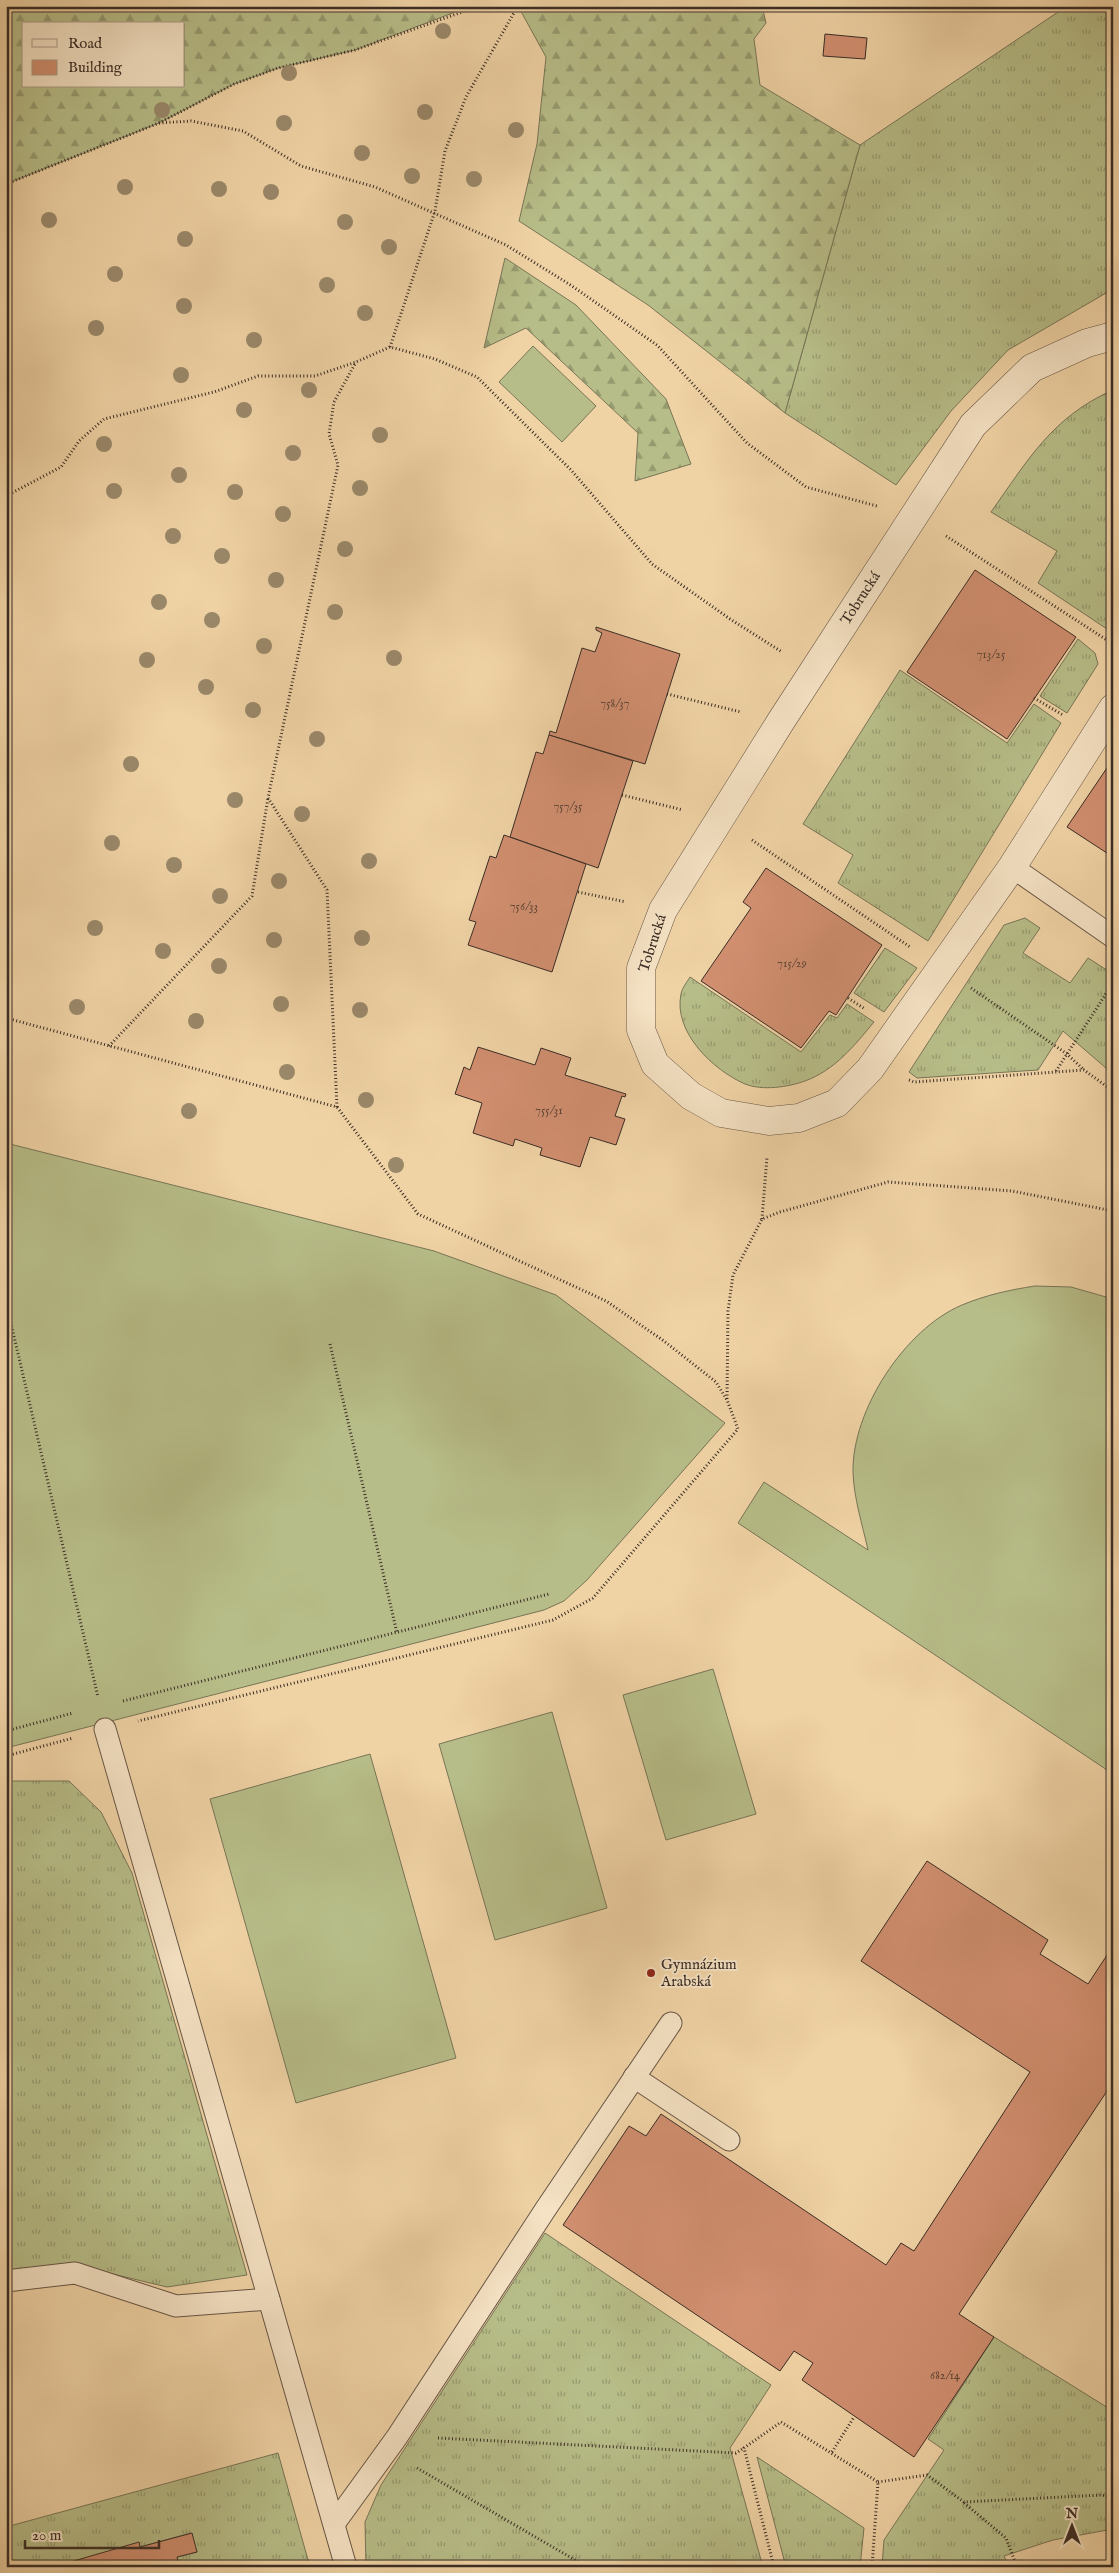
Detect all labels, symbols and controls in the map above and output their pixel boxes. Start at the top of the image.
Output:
legend [22,22,185,88]
text: Road [68,34,103,53]
text: Building [68,58,123,77]
street label: Tobrucká [836,568,885,629]
house number: 713/25 [977,647,1006,662]
house number: 758/37 [601,696,629,711]
house number: 757/35 [554,799,583,814]
house number: 756/33 [510,899,538,914]
street label: Tobrucká [634,911,671,975]
house number: 715/29 [777,956,807,971]
house number: 755/31 [535,1103,563,1118]
place label: Gymnázium Arabská [660,1955,737,1991]
marker: Gymnázium Arabská [645,1967,657,1979]
house number: 682/14 [930,2368,960,2383]
north arrow [1046,2500,1096,2550]
text: N [1065,2505,1078,2523]
scale bar [25,2518,159,2550]
text: 20 m [32,2526,62,2545]

